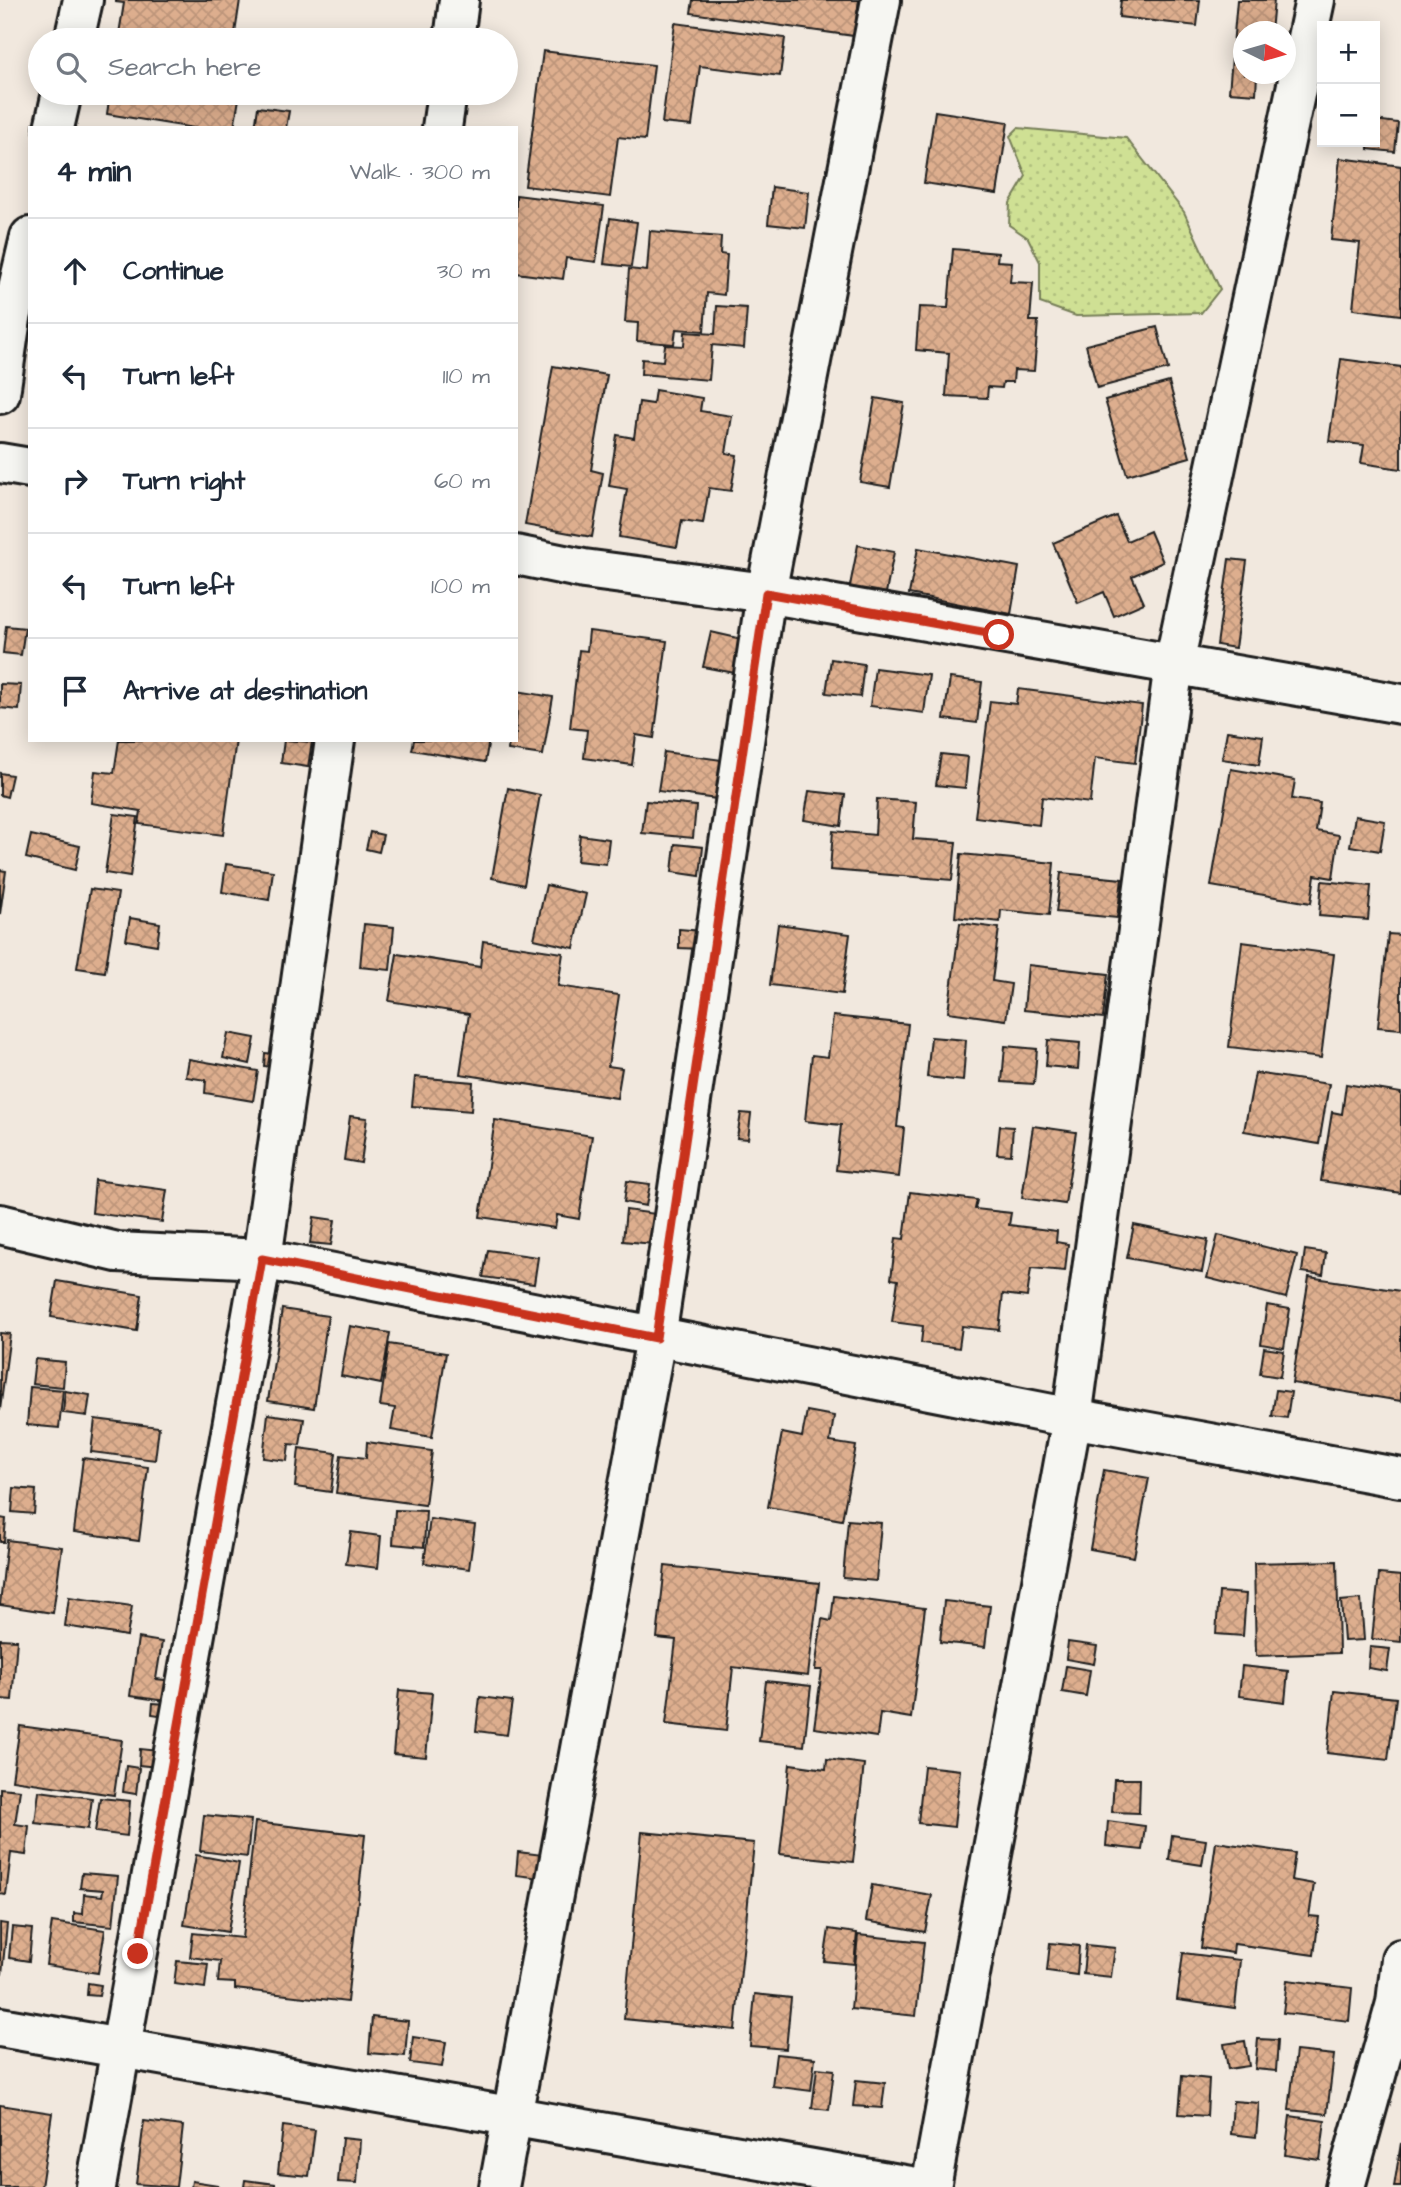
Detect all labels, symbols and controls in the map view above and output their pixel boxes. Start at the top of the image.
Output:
north arrow [1233,21,1296,84]
map controls [1317,21,1380,147]
button: + [1317,21,1380,84]
search box [28,28,518,105]
icon: search [52,48,90,86]
text: Search here [108,49,261,85]
button: − [1317,84,1380,147]
text: 4 min [56,151,131,193]
text: Walk · 300 m [349,156,490,188]
icon: ahead [56,252,94,290]
text: Continue [123,253,224,289]
text: 30 m [437,255,490,287]
icon: left [56,357,94,395]
text: Turn left [123,358,234,394]
text: 110 m [442,360,490,392]
icon: right [56,462,94,500]
text: Turn right [123,463,245,499]
text: 60 m [434,465,490,497]
icon: left [56,567,94,605]
text: Turn left [123,568,234,604]
text: 100 m [431,570,490,602]
route start [983,619,1014,650]
icon: arrive [56,672,94,710]
text: Arrive at destination [123,673,368,709]
route end [122,1938,153,1969]

